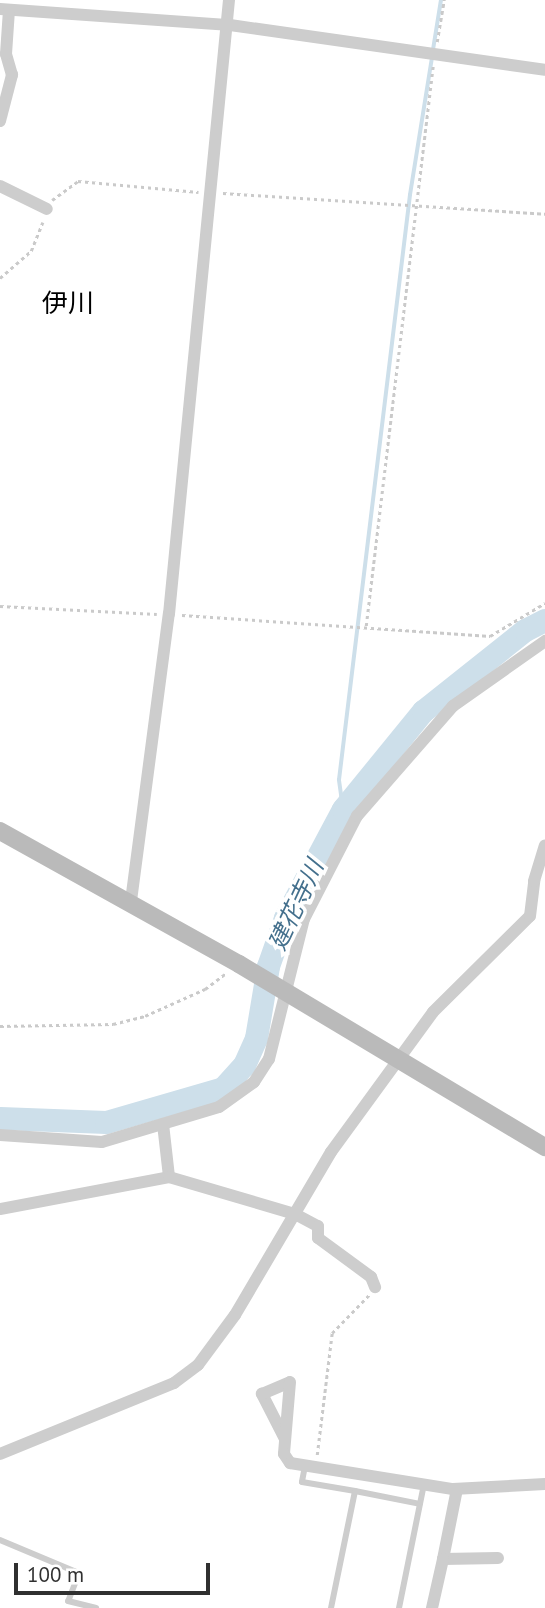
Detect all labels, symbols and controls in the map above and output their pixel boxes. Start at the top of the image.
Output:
district label: 伊川 [42,287,94,319]
water label: 建花寺川 [263,855,329,955]
scale bar [18,1548,214,1592]
text: 100 m [27,1561,84,1588]

